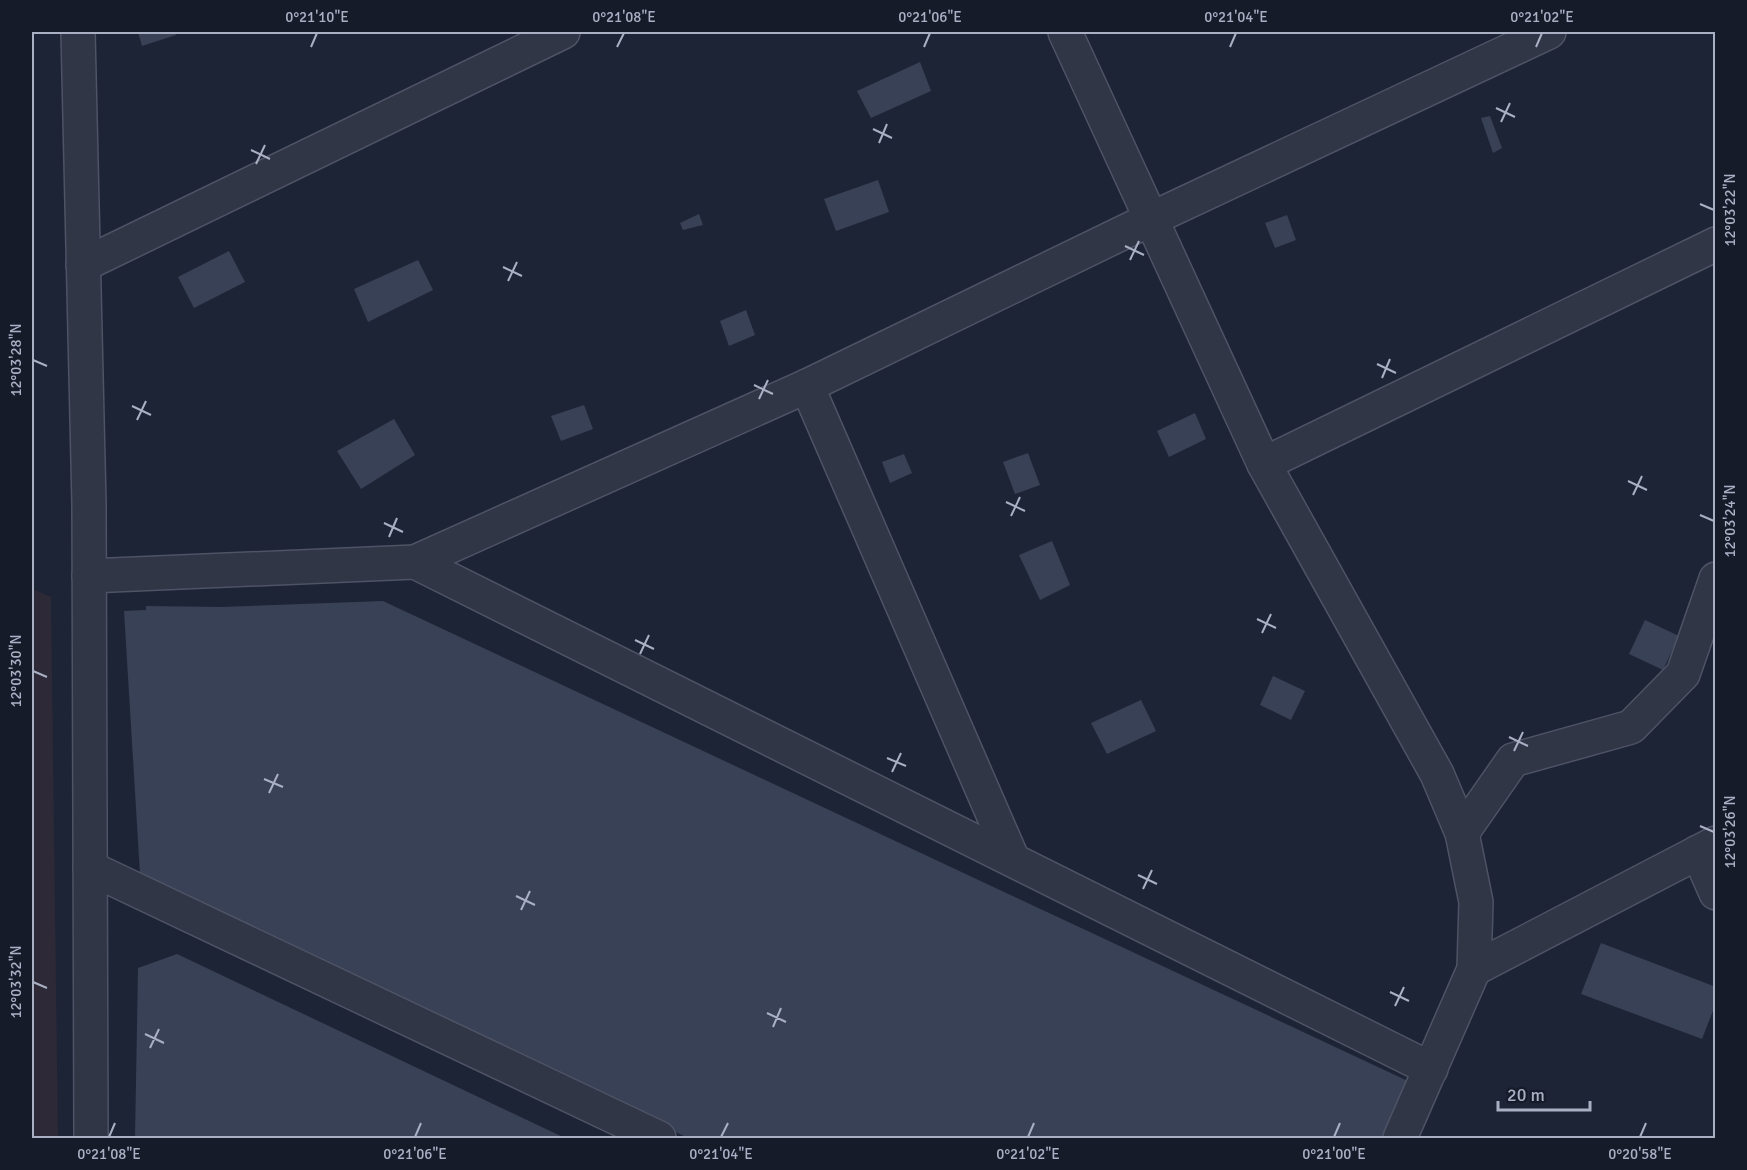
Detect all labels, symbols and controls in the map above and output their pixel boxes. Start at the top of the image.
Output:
text: 0°21'10"E [285,8,349,26]
text: 0°21'08"E [592,8,656,26]
text: 0°21'06"E [898,8,962,26]
text: 0°21'04"E [1204,8,1268,26]
text: 0°21'02"E [1510,8,1574,26]
text: 12°03'22"N [1721,173,1739,247]
text: 12°03'28"N [7,323,25,397]
text: 12°03'24"N [1721,484,1739,558]
text: 12°03'30"N [7,634,25,708]
text: 12°03'26"N [1721,795,1739,869]
text: 12°03'32"N [7,945,25,1019]
scale bar [1498,1074,1590,1112]
text: 20 m [1507,1084,1545,1106]
text: 0°21'08"E [77,1145,141,1163]
text: 0°21'06"E [383,1145,447,1163]
text: 0°21'04"E [689,1145,753,1163]
text: 0°21'02"E [996,1145,1060,1163]
text: 0°21'00"E [1302,1145,1366,1163]
text: 0°20'58"E [1608,1145,1672,1163]

